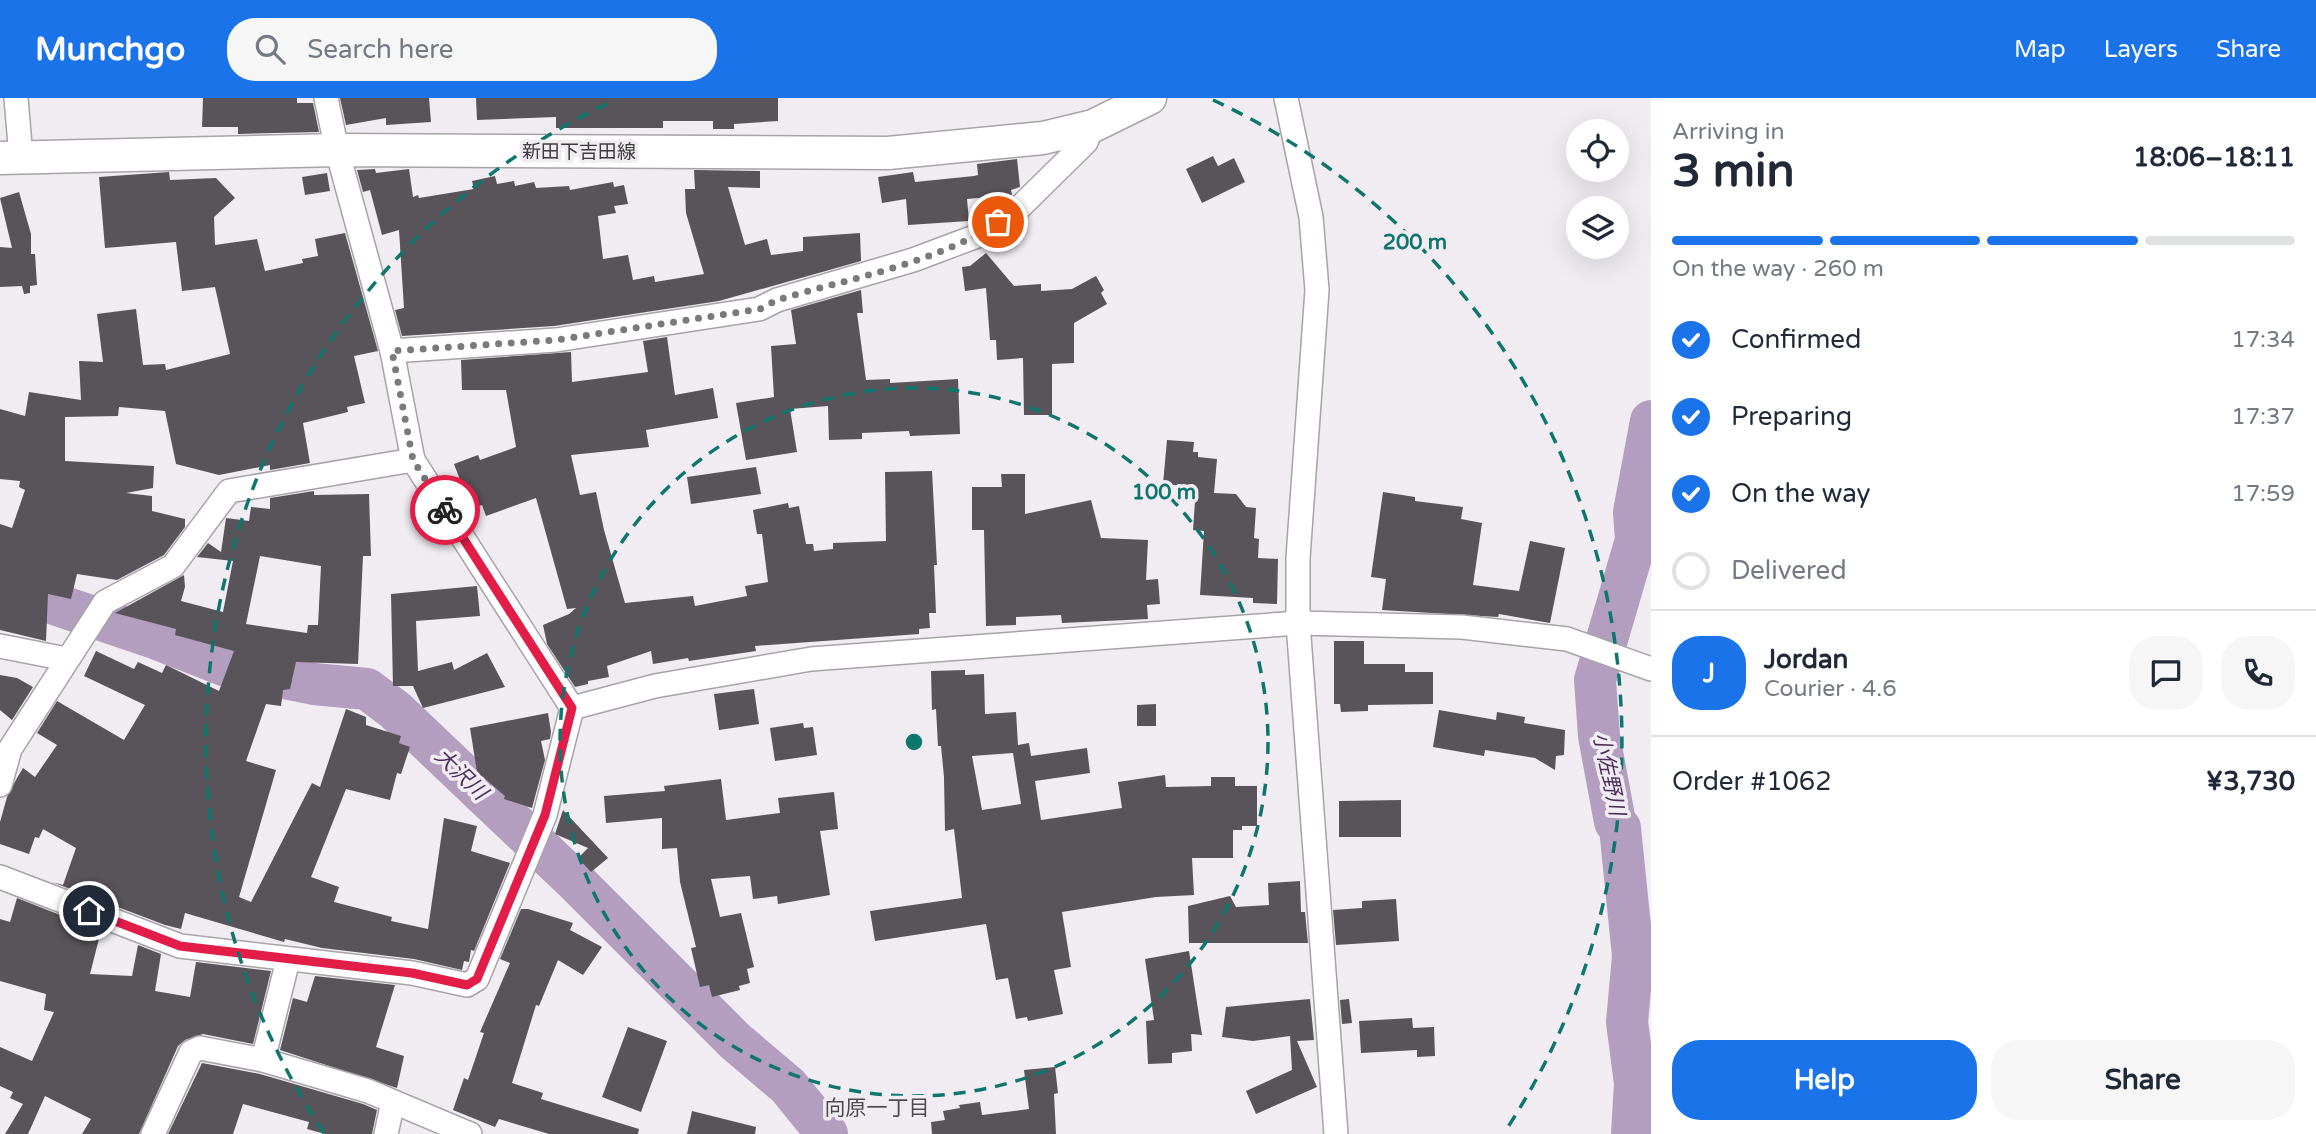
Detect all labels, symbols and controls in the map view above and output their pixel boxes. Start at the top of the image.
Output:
search box [227,18,717,81]
text: Munchgo [35,30,185,69]
icon: search [251,30,289,68]
text: Search here [307,34,453,65]
text: Map [2014,35,2066,64]
text: Layers [2104,35,2178,64]
text: Share [2216,35,2281,64]
text: Arriving in [1672,118,1785,146]
map controls [1566,119,1629,259]
button: locate [1566,119,1629,182]
street label: 新田下吉田線 [522,141,636,163]
text: 18:06–18:11 [2133,142,2295,173]
text: 3 min [1672,144,1795,199]
pin [968,192,1028,252]
button: layers [1566,196,1629,259]
icon: bag [979,203,1017,241]
text: 200 m [1383,230,1447,255]
text: On the way · 260 m [1672,255,1884,283]
icon: check [1672,321,1710,359]
text: Confirmed [1731,324,1861,355]
text: 17:34 [2231,326,2295,354]
icon: check [1672,398,1710,436]
text: Preparing [1731,401,1852,432]
text: 17:37 [2231,403,2295,431]
courier [410,475,480,545]
icon: check [1672,475,1710,513]
text: On the way [1731,478,1871,509]
text: 100 m [1132,480,1196,505]
text: 17:59 [2231,480,2295,508]
icon: bike [426,491,464,529]
text: Delivered [1731,555,1847,586]
button: chat [2129,636,2203,710]
button: phone [2221,636,2295,710]
text: Jordan [1764,644,1848,675]
text: J [1703,658,1715,689]
text: Courier · 4.6 [1764,675,1897,703]
centre of rings [902,730,926,754]
water label: 小佐野川 [1588,730,1630,820]
water label: 大沢川 [429,743,493,807]
text: Order #1062 [1672,766,1832,797]
text: ¥3,730 [2206,766,2295,797]
pin [59,881,119,941]
icon: home [70,892,108,930]
button: Help [1672,1040,1977,1120]
button: Share [1991,1040,2295,1120]
district label: 向原一丁目 [825,1096,930,1121]

